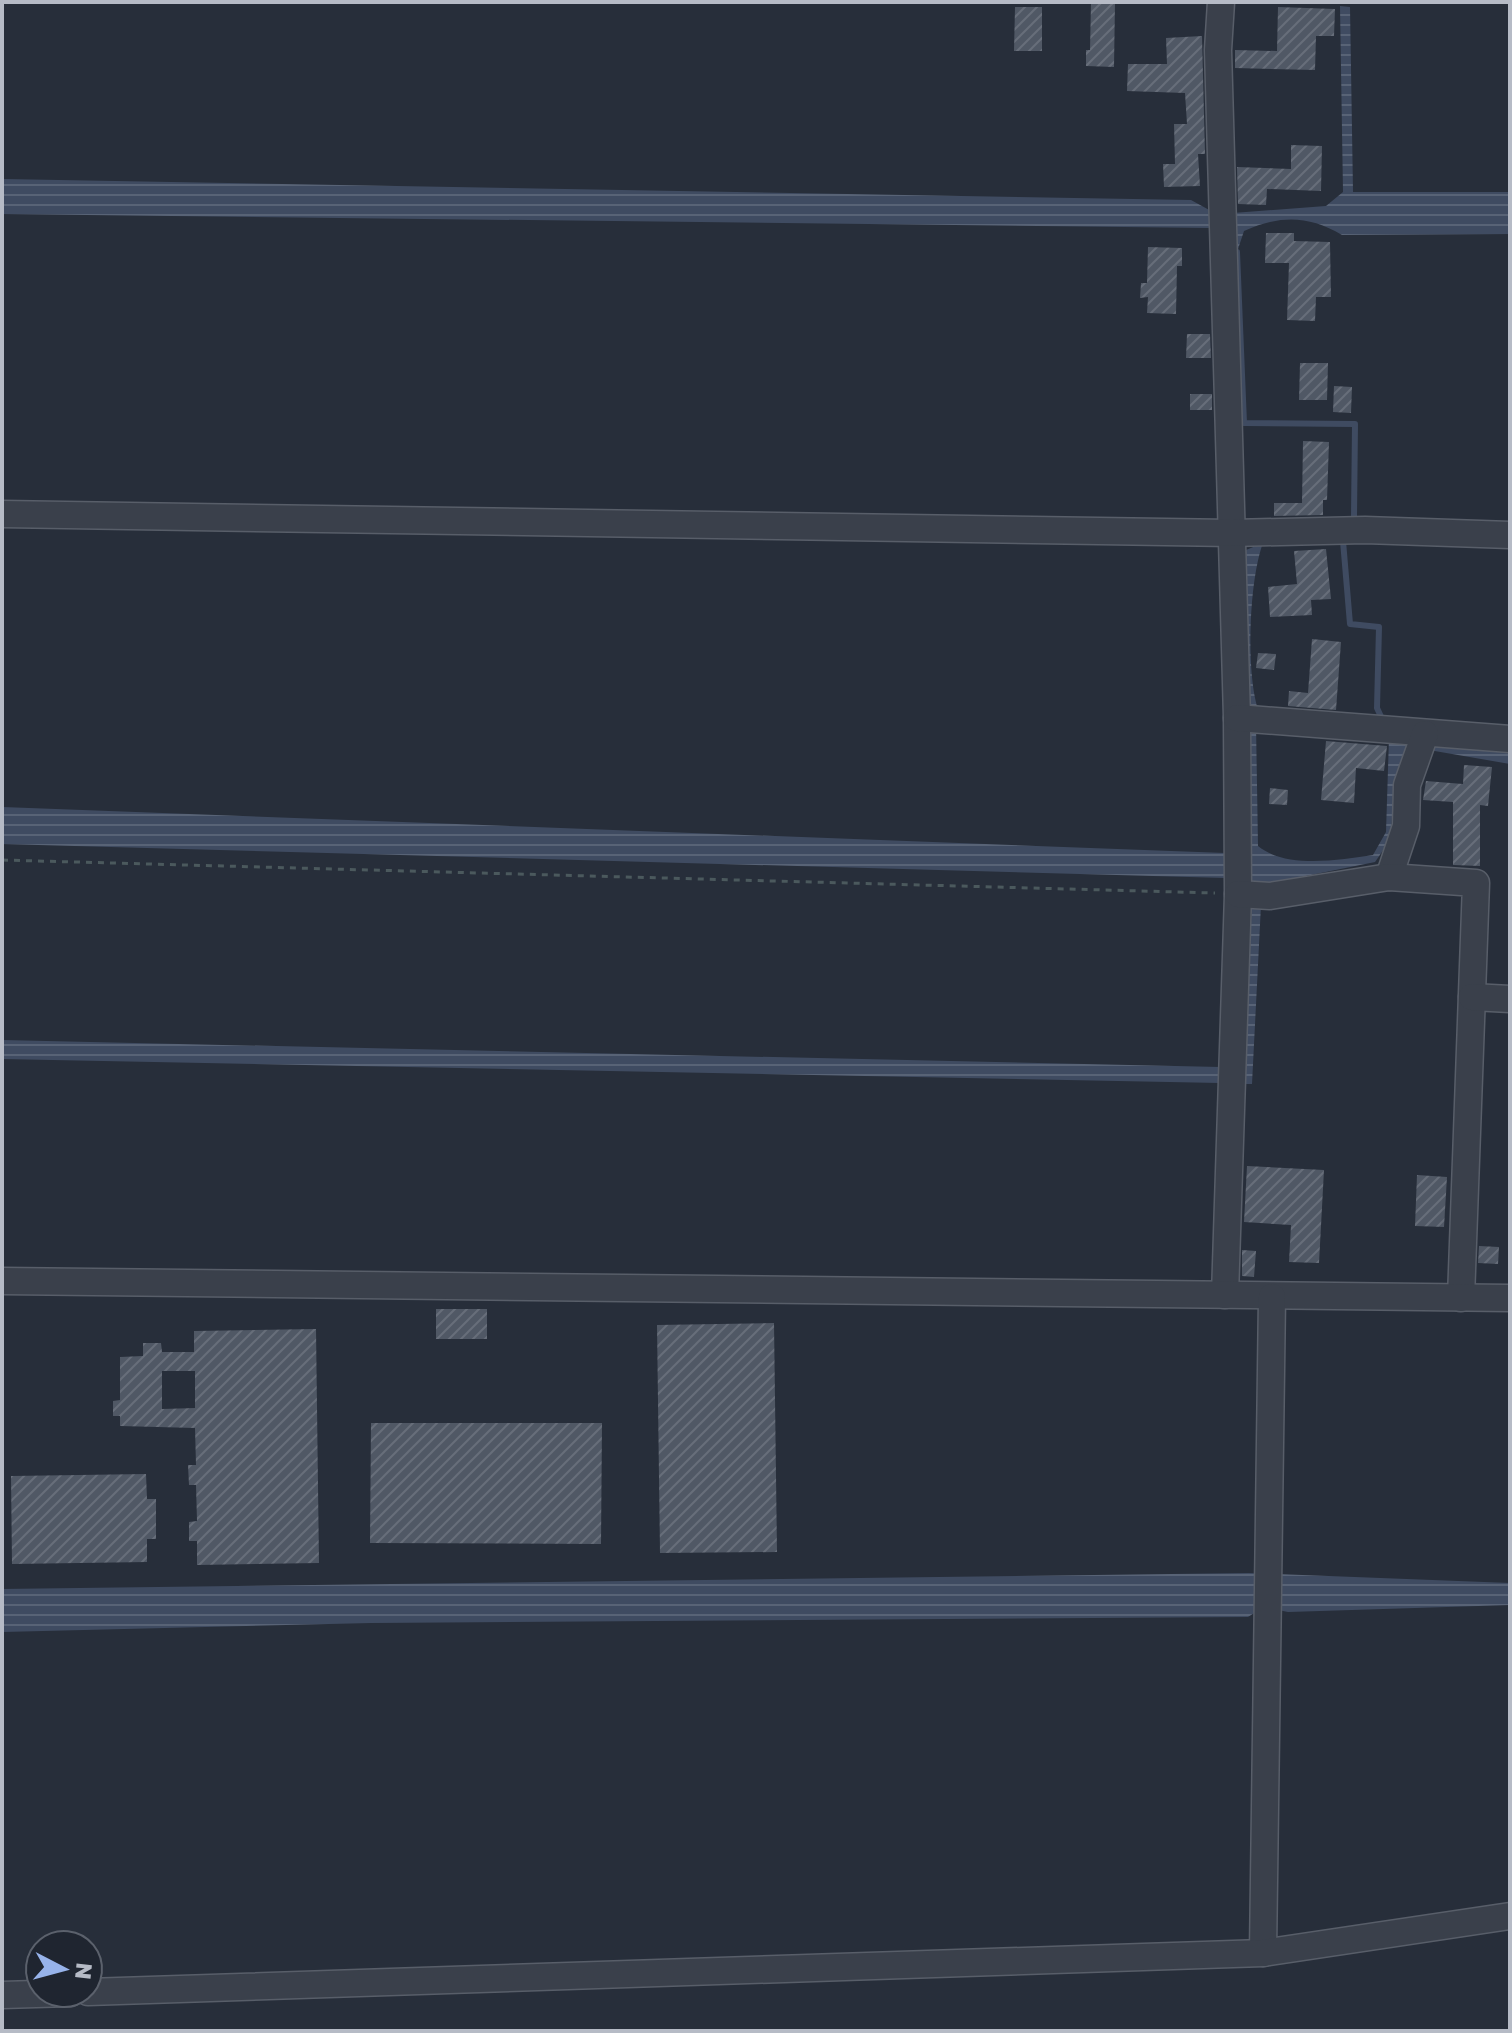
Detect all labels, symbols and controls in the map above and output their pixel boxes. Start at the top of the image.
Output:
north arrow [24,1929,104,2009]
text: N [70,1961,99,1981]

